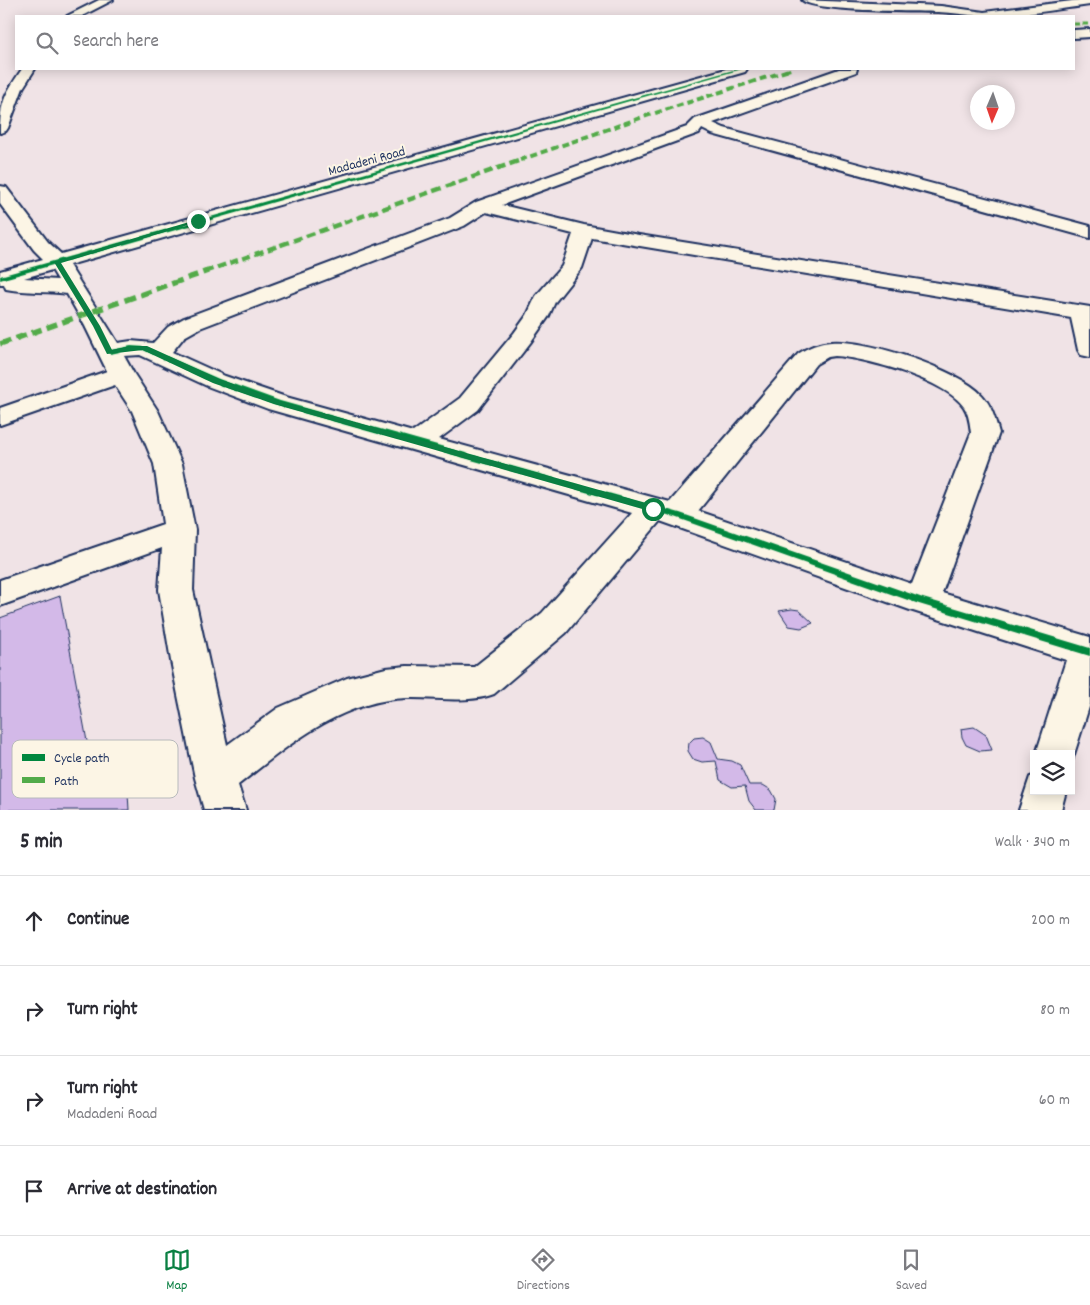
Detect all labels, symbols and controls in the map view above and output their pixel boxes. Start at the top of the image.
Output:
search box [15,15,1075,70]
icon: search [33,29,61,57]
text: Search here [73,29,159,56]
north arrow [970,85,1015,130]
street label: Madadeni Road [326,142,408,182]
route end [187,210,210,233]
route start [642,498,665,521]
legend [12,740,178,798]
text: Cycle path [54,749,110,769]
map controls [1030,750,1075,795]
button: layers [1030,750,1075,795]
text: Path [54,772,79,792]
text: 5 min [20,828,63,858]
text: Walk · 340 m [995,831,1070,854]
icon: ahead [20,907,48,935]
text: Continue [67,907,129,934]
text: 200 m [1031,909,1070,932]
icon: right [20,997,48,1025]
text: Turn right [67,997,138,1024]
text: 80 m [1040,999,1070,1022]
text: Turn right [67,1076,138,1103]
icon: right [20,1087,48,1115]
text: 60 m [1039,1089,1070,1112]
text: Madadeni Road [67,1103,157,1126]
icon: arrive [20,1177,48,1205]
text: Arrive at destination [67,1177,217,1204]
tab: Map [163,1246,191,1296]
tab: Directions [517,1246,570,1296]
tab: Saved [896,1246,927,1296]

